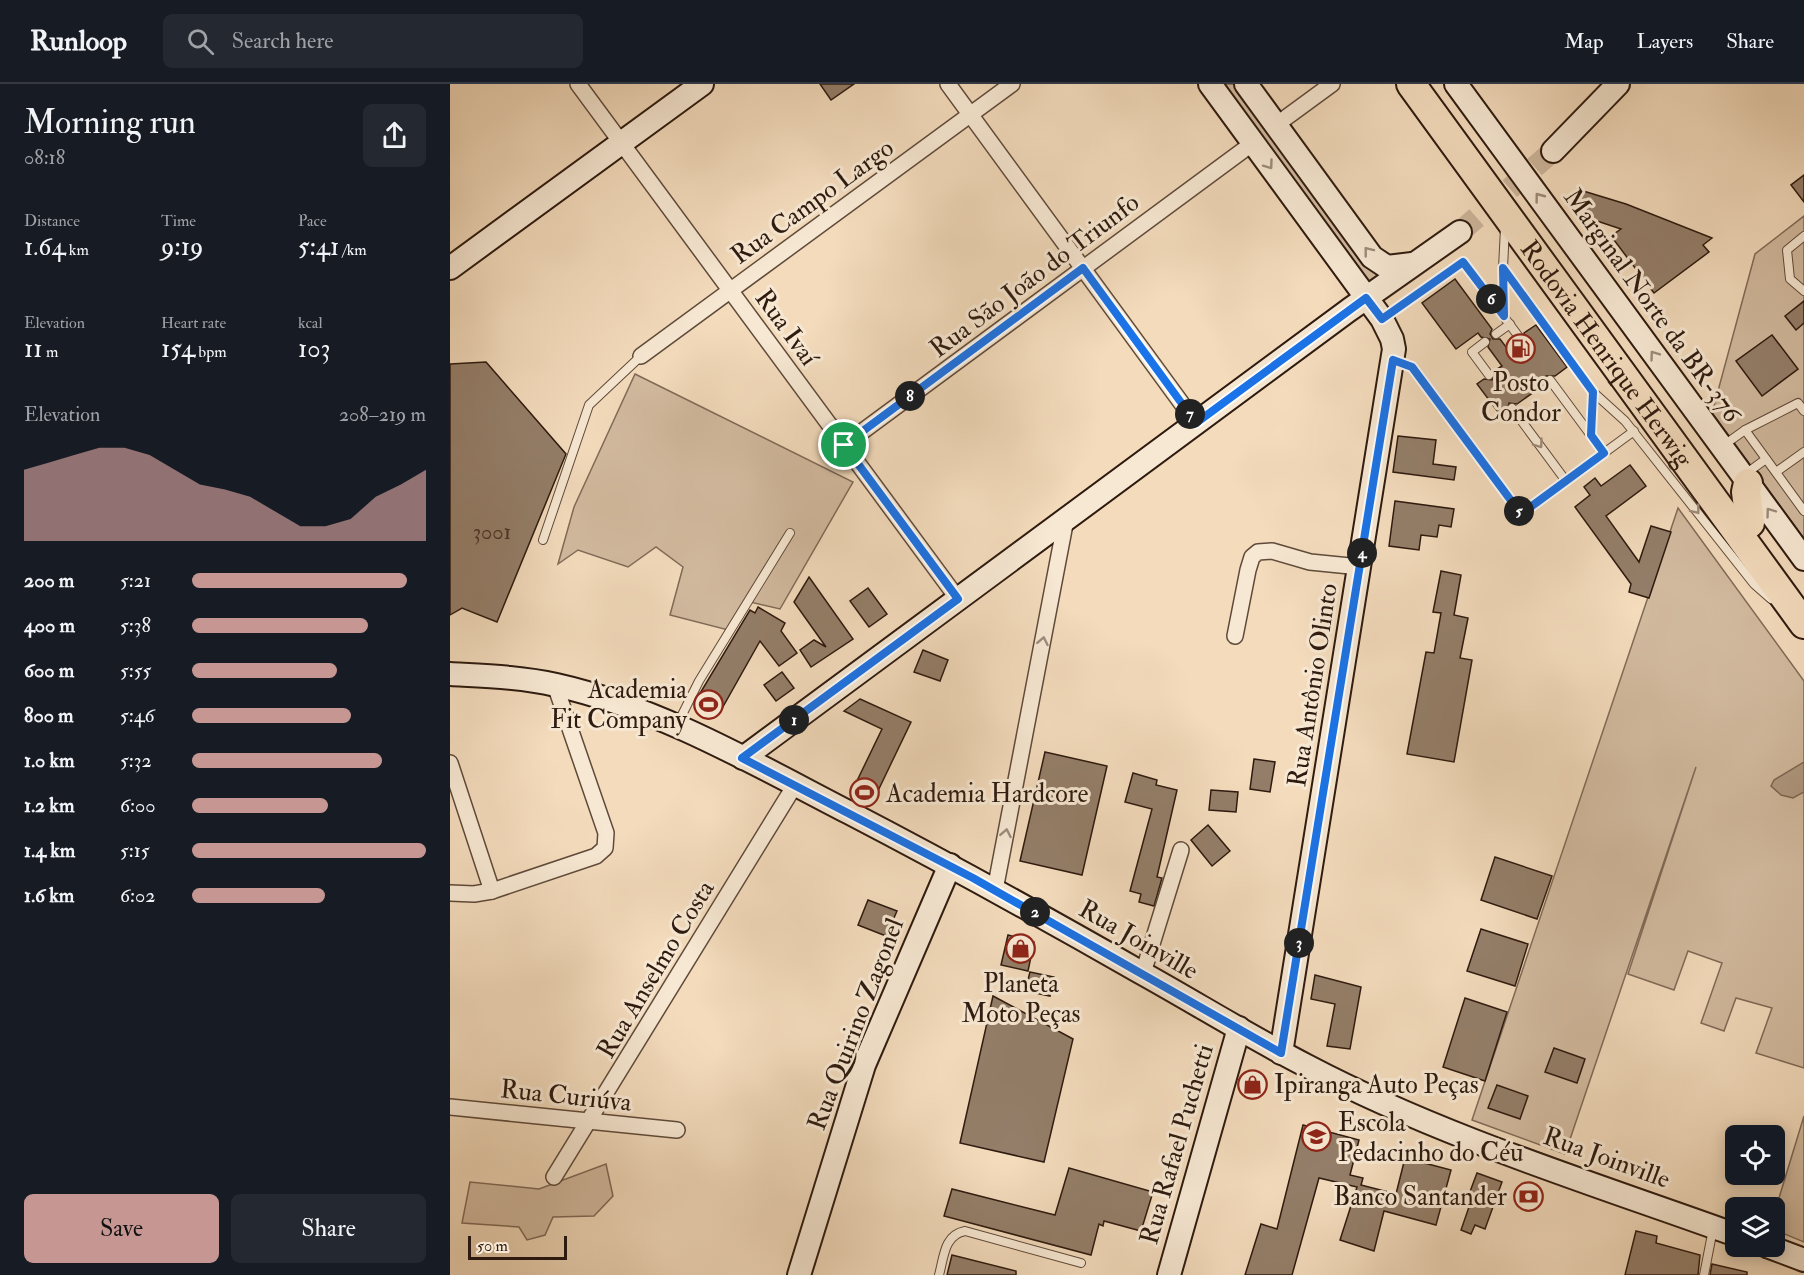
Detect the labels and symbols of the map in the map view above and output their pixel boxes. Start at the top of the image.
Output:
street label: Rua Campo Largo [725,132,901,272]
one-way arrow [1262,159,1273,170]
street label: Marginal Norte da BR-376 [1557,182,1749,430]
street label: Rua São João do Triunfo [924,187,1146,365]
one-way arrow [1535,193,1546,204]
street label: Rodovia Henrique Herwig [1513,234,1700,475]
one-way arrow [1365,247,1376,258]
street label: Rua Ivaí [748,283,826,374]
pin: 6 [1476,284,1506,314]
fuel station icon: Posto Condor [1505,332,1537,364]
one-way arrow [1650,350,1661,361]
place label: Posto Condor [1481,367,1561,429]
pin: 8 [895,381,925,411]
pin: 7 [1175,399,1205,429]
pin [818,419,869,470]
one-way arrow [1532,438,1543,449]
pin: 5 [1504,496,1534,526]
one-way arrow [1688,504,1699,515]
one-way arrow [1766,507,1777,518]
house number: 3001 [473,518,511,546]
pin: 4 [1347,538,1377,568]
street label: Rua Antônio Olinto [1281,581,1345,789]
one-way arrow [1036,636,1049,646]
place label: Academia Fit Company [550,674,688,737]
sports icon: Academia Fit Company [692,688,724,720]
pin: 1 [779,705,809,735]
sports icon: Academia Hardcore [849,777,881,809]
place label: Academia Hardcore [885,778,1088,810]
one-way arrow [999,828,1012,838]
street label: Rua Anselmo Costa [590,874,722,1064]
street label: Rua Joinville [1073,893,1204,987]
pin: 2 [1020,897,1050,927]
street label: Rua Quirino Zagonel [801,913,911,1135]
pin: 3 [1284,928,1314,958]
shop icon: Planeta Moto Peças [1005,933,1037,965]
place label: Planeta Moto Peças [962,968,1081,1030]
street label: Rua Rafael Puchetti [1133,1040,1221,1248]
shop icon: Ipiranga Auto Peças [1237,1068,1269,1100]
place label: Ipiranga Auto Peças [1274,1069,1479,1102]
street label: Rua Curiúva [499,1073,633,1119]
place label: Escola Pedacinho do Céu [1338,1107,1523,1169]
street label: Rua Joinville [1539,1120,1675,1196]
school or university icon: Escola Pedacinho do Céu [1301,1121,1333,1153]
bank icon: Banco Santander [1512,1180,1544,1212]
place label: Banco Santander [1333,1181,1507,1213]
scale bar [468,1233,567,1260]

